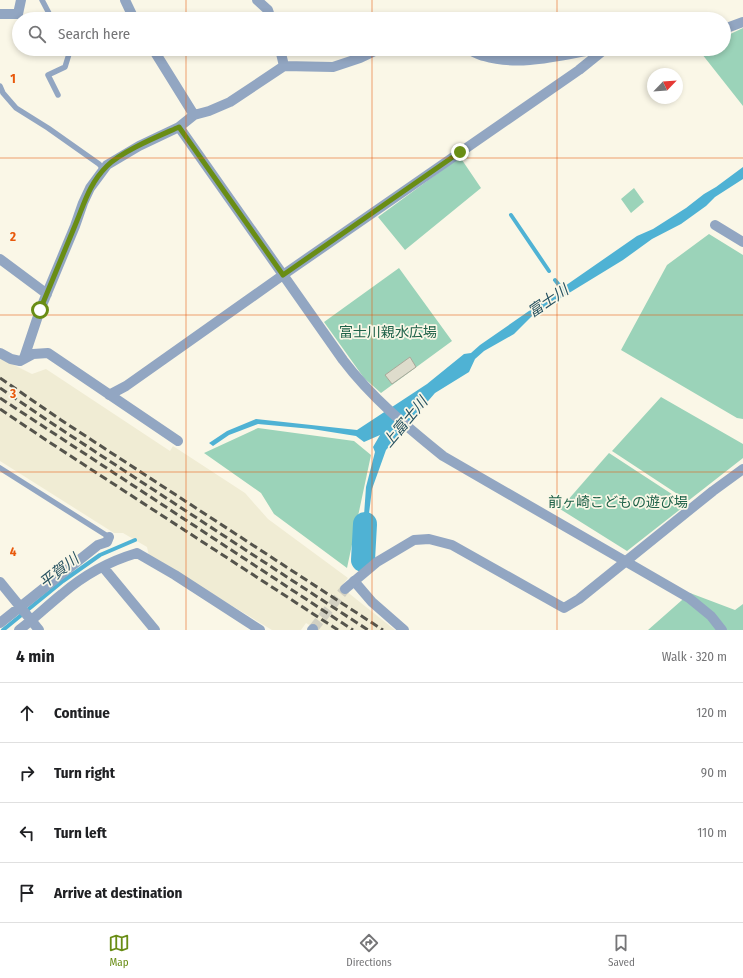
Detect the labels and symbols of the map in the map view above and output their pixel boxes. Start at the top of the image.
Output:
north arrow [647,68,683,104]
text: 1 [10,71,16,86]
route end [451,143,469,161]
text: 2 [9,229,16,244]
water label: 富士川 [524,280,573,321]
route start [31,301,49,319]
park label: 富士川親水広場 [339,324,437,341]
text: 3 [9,386,16,401]
water label: 上富士川 [379,392,432,451]
park label: 前ヶ崎こどもの遊び場 [548,494,688,511]
text: 4 [10,544,17,559]
water label: 平賀川 [36,549,84,592]

